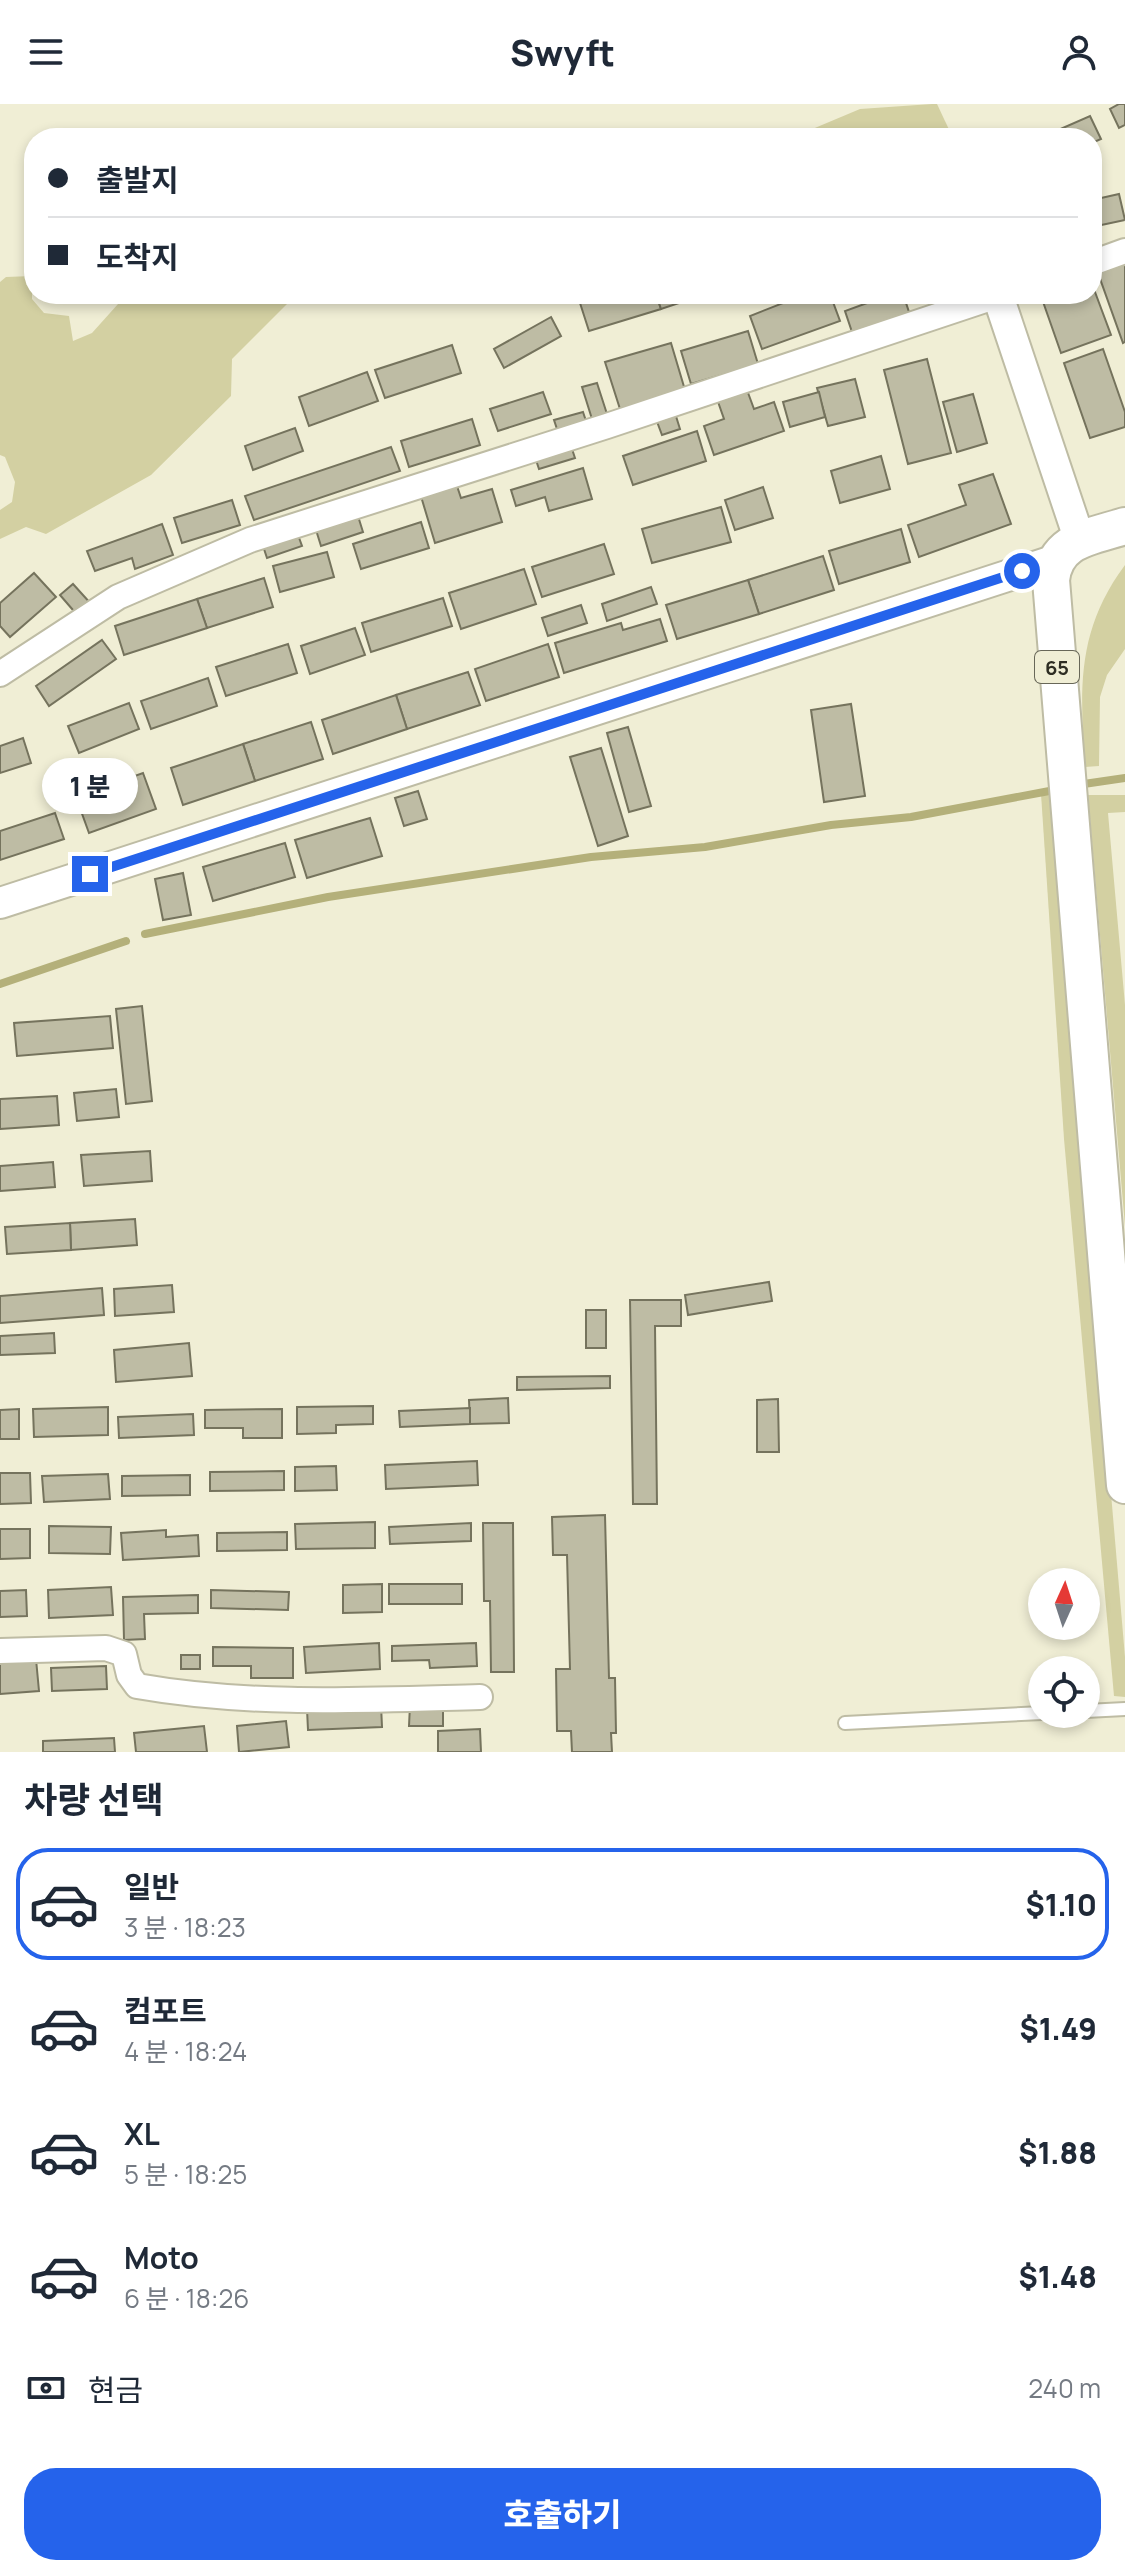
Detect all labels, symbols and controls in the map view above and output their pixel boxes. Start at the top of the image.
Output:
text: Swyft [510,28,615,77]
icon: menu [24,30,68,74]
icon: person [1057,30,1101,74]
text: 출발지 [96,159,179,200]
text: 도착지 [96,236,179,277]
route start [1004,553,1040,589]
road number: 65 [1035,651,1079,683]
callout: 1 분 [42,758,138,814]
text: 1 분 [70,768,110,804]
route end [72,856,108,892]
north arrow [1028,1568,1100,1640]
map controls [1028,1568,1100,1728]
button: locate [1028,1656,1100,1728]
text: 차량 선택 [24,1775,164,1824]
text: 일반 [124,1866,179,1907]
icon: car [28,1868,100,1940]
text: $1.10 [1026,1884,1097,1925]
text: 3 분 · 18:23 [124,1909,246,1945]
text: 컴포트 [124,1990,207,2031]
icon: car [28,1992,100,2064]
text: $1.49 [1020,2008,1097,2049]
text: 4 분 · 18:24 [124,2033,247,2069]
text: XL [124,2113,160,2154]
icon: car [28,2116,100,2188]
text: $1.88 [1018,2132,1097,2173]
text: 5 분 · 18:25 [124,2156,247,2192]
text: Moto [124,2237,199,2278]
icon: car [28,2240,100,2312]
text: $1.48 [1019,2256,1097,2297]
text: 6 분 · 18:26 [124,2280,250,2316]
icon: cash [24,2366,68,2410]
text: 현금 [88,2369,143,2410]
text: 240 m [1028,2370,1101,2406]
button: 호출하기 [24,2468,1101,2560]

